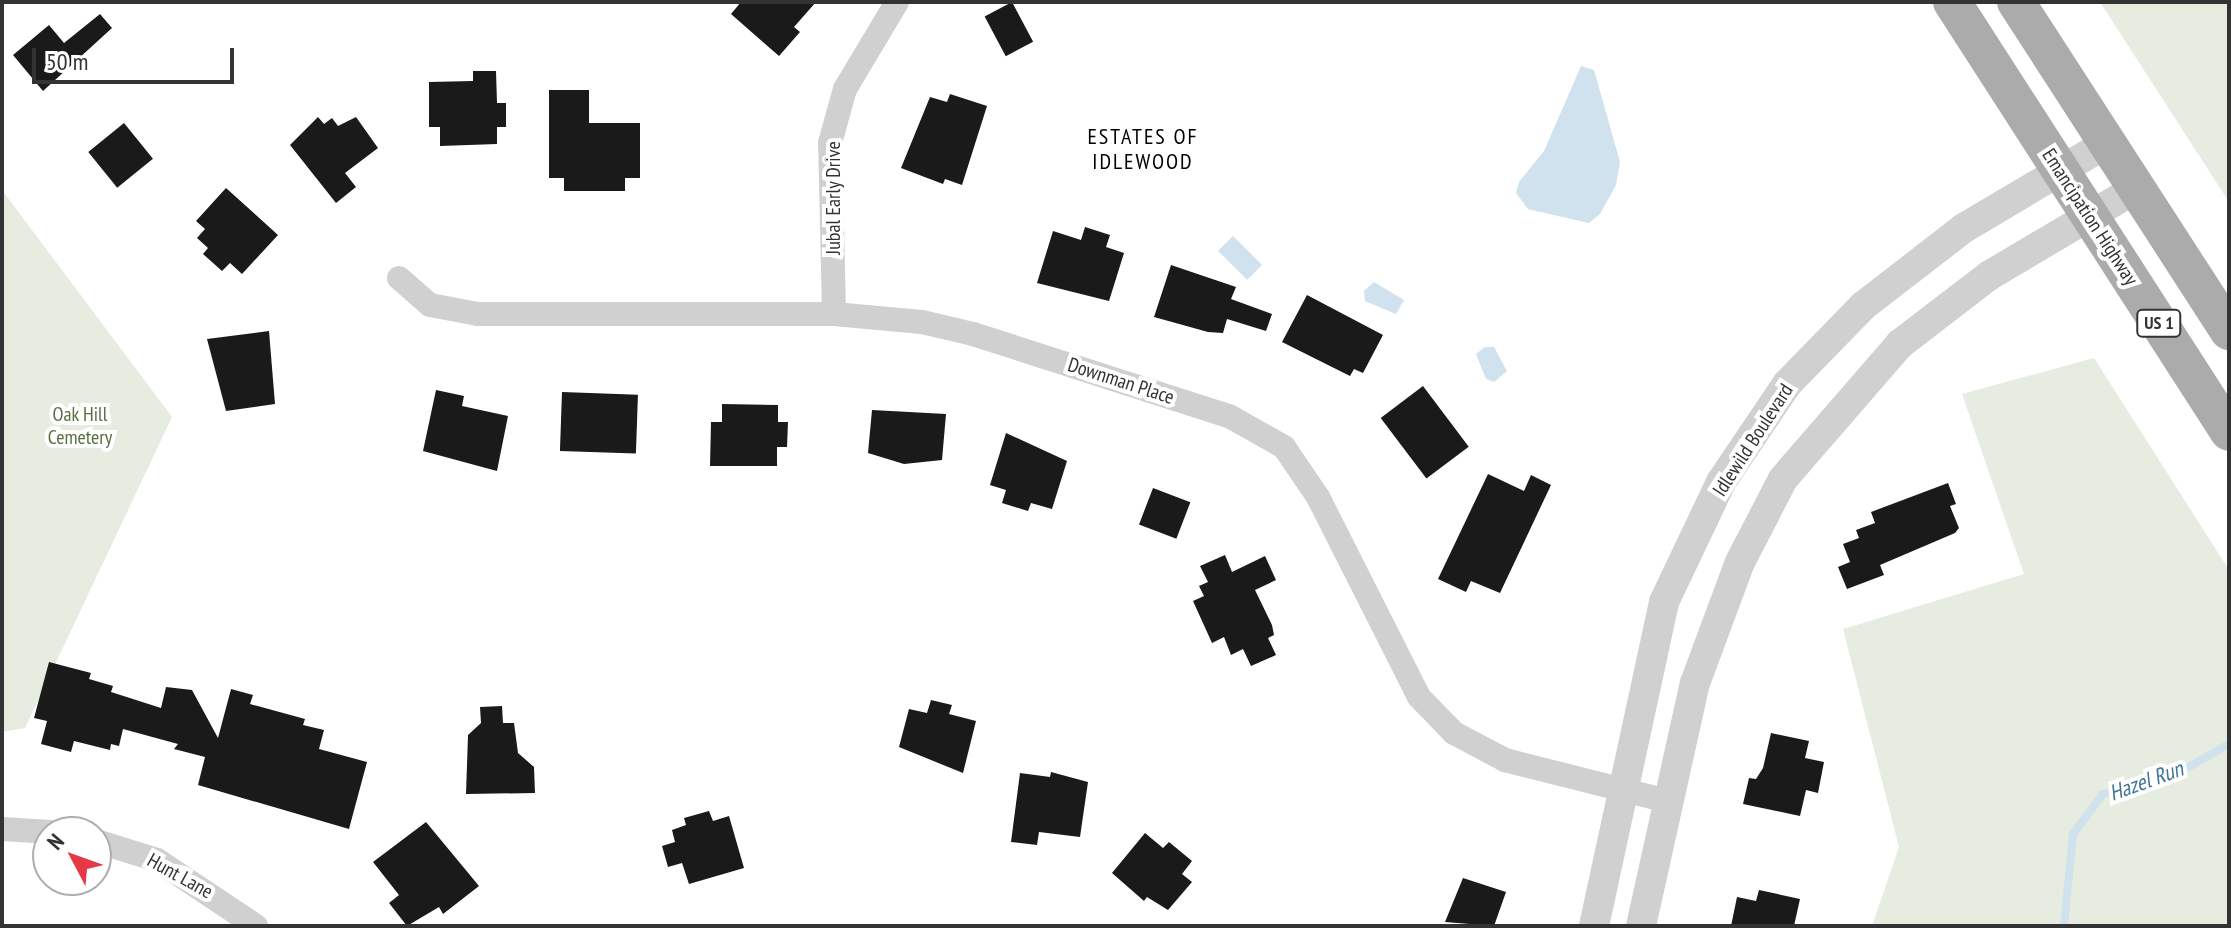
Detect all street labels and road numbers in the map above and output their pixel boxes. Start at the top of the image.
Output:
street label: Jubal Early Drive [821,141,845,255]
street label: Emancipation Highway [2037,144,2143,290]
road number: US 1 [2135,309,2183,337]
street label: Downman Place [1065,353,1177,409]
street label: Idlewild Boulevard [1708,379,1798,501]
street label: Hunt Lane [143,848,217,904]

